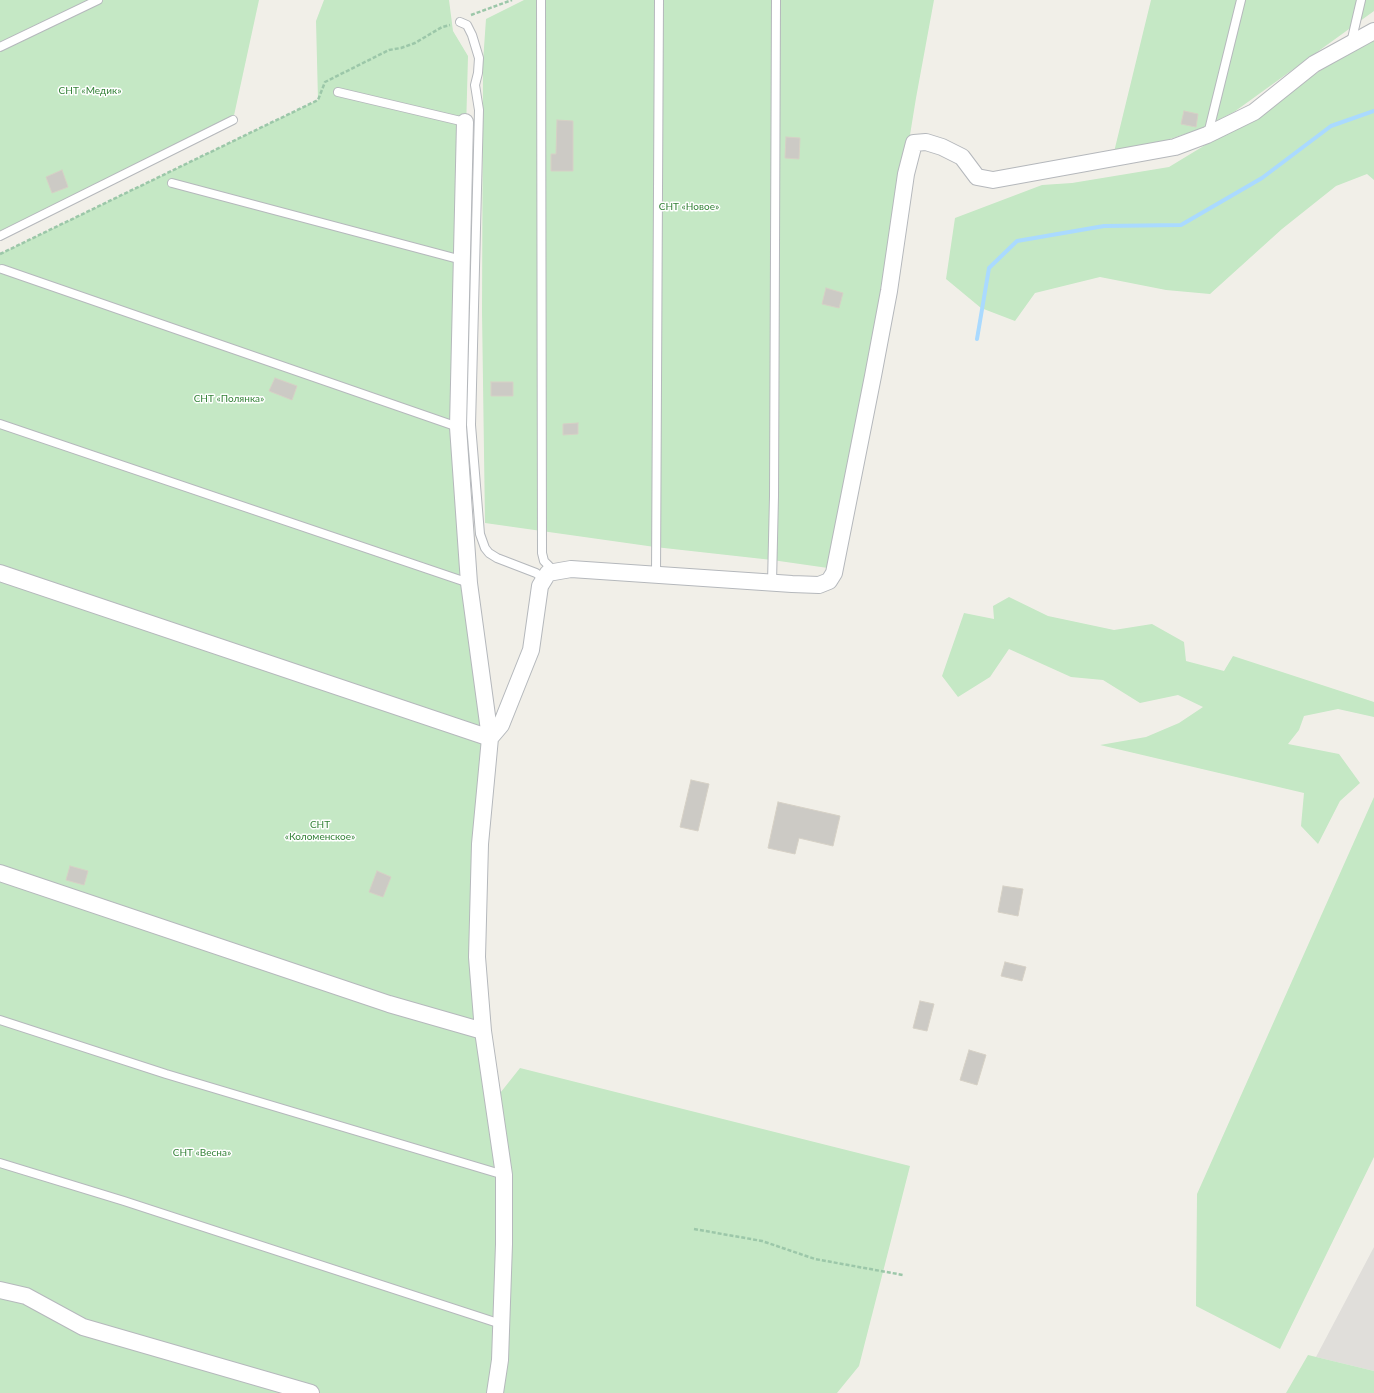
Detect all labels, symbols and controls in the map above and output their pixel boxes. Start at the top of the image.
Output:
park label: СНТ «Медик» [59,85,121,97]
park label: СНТ «Новое» [659,201,719,213]
park label: СНТ «Полянка» [194,393,264,405]
park label: СНТ «Коломенское» [285,819,355,842]
park label: СНТ «Весна» [173,1147,231,1159]

